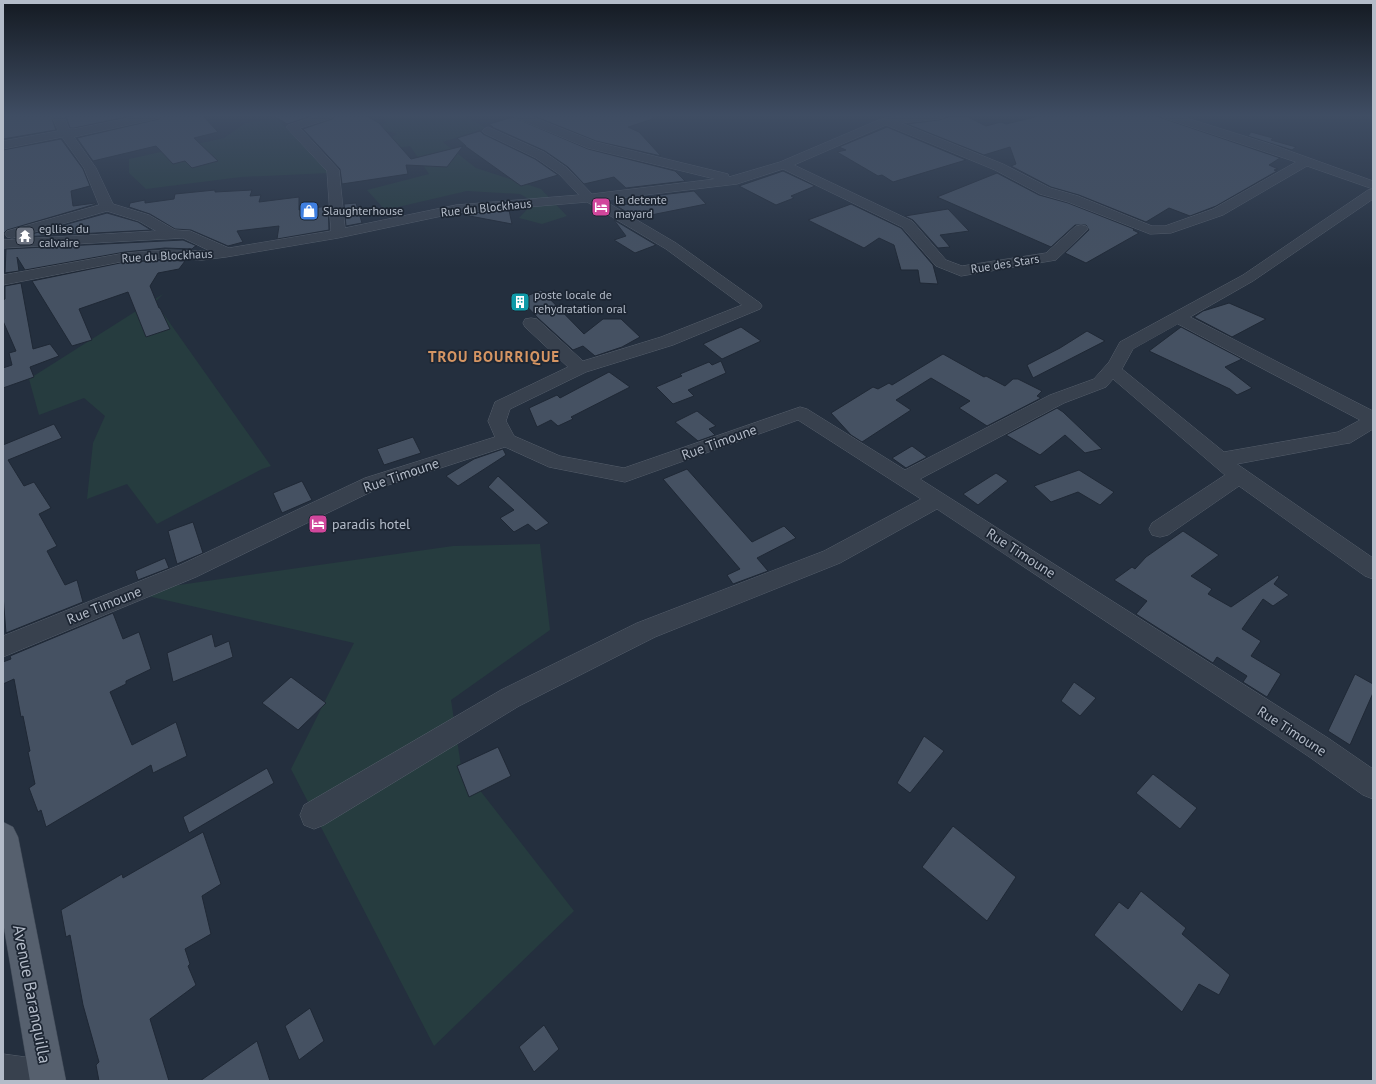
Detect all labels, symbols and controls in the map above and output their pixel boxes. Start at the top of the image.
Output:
place label: la detente mayard [615,192,667,221]
street label: Rue du Blockhaus [440,195,532,220]
hotel icon: la detente mayard [590,196,612,218]
shop icon: Slaughterhouse [298,200,320,222]
place label: Slaughterhouse [323,203,403,218]
place label: egllise du calvaire [39,221,89,250]
temple icon: egllise du calvaire [14,225,36,247]
street label: Rue du Blockhaus [121,246,213,265]
street label: Rue des Stars [970,251,1040,276]
place label: poste locale de rehydratation oral [534,287,627,316]
building icon: poste locale de rehydratation oral [509,291,531,313]
district label: TROU BOURRIQUE [428,347,560,366]
street label: Rue Timoune [679,420,759,464]
street label: Rue Timoune [361,454,441,496]
hotel icon: paradis hotel [307,513,329,535]
place label: paradis hotel [332,515,410,533]
street label: Rue Timoune [983,524,1059,582]
street label: Rue Timoune [64,582,144,628]
street label: Rue Timoune [1254,702,1330,760]
street label: Avenue Baranquilla [8,923,56,1065]

